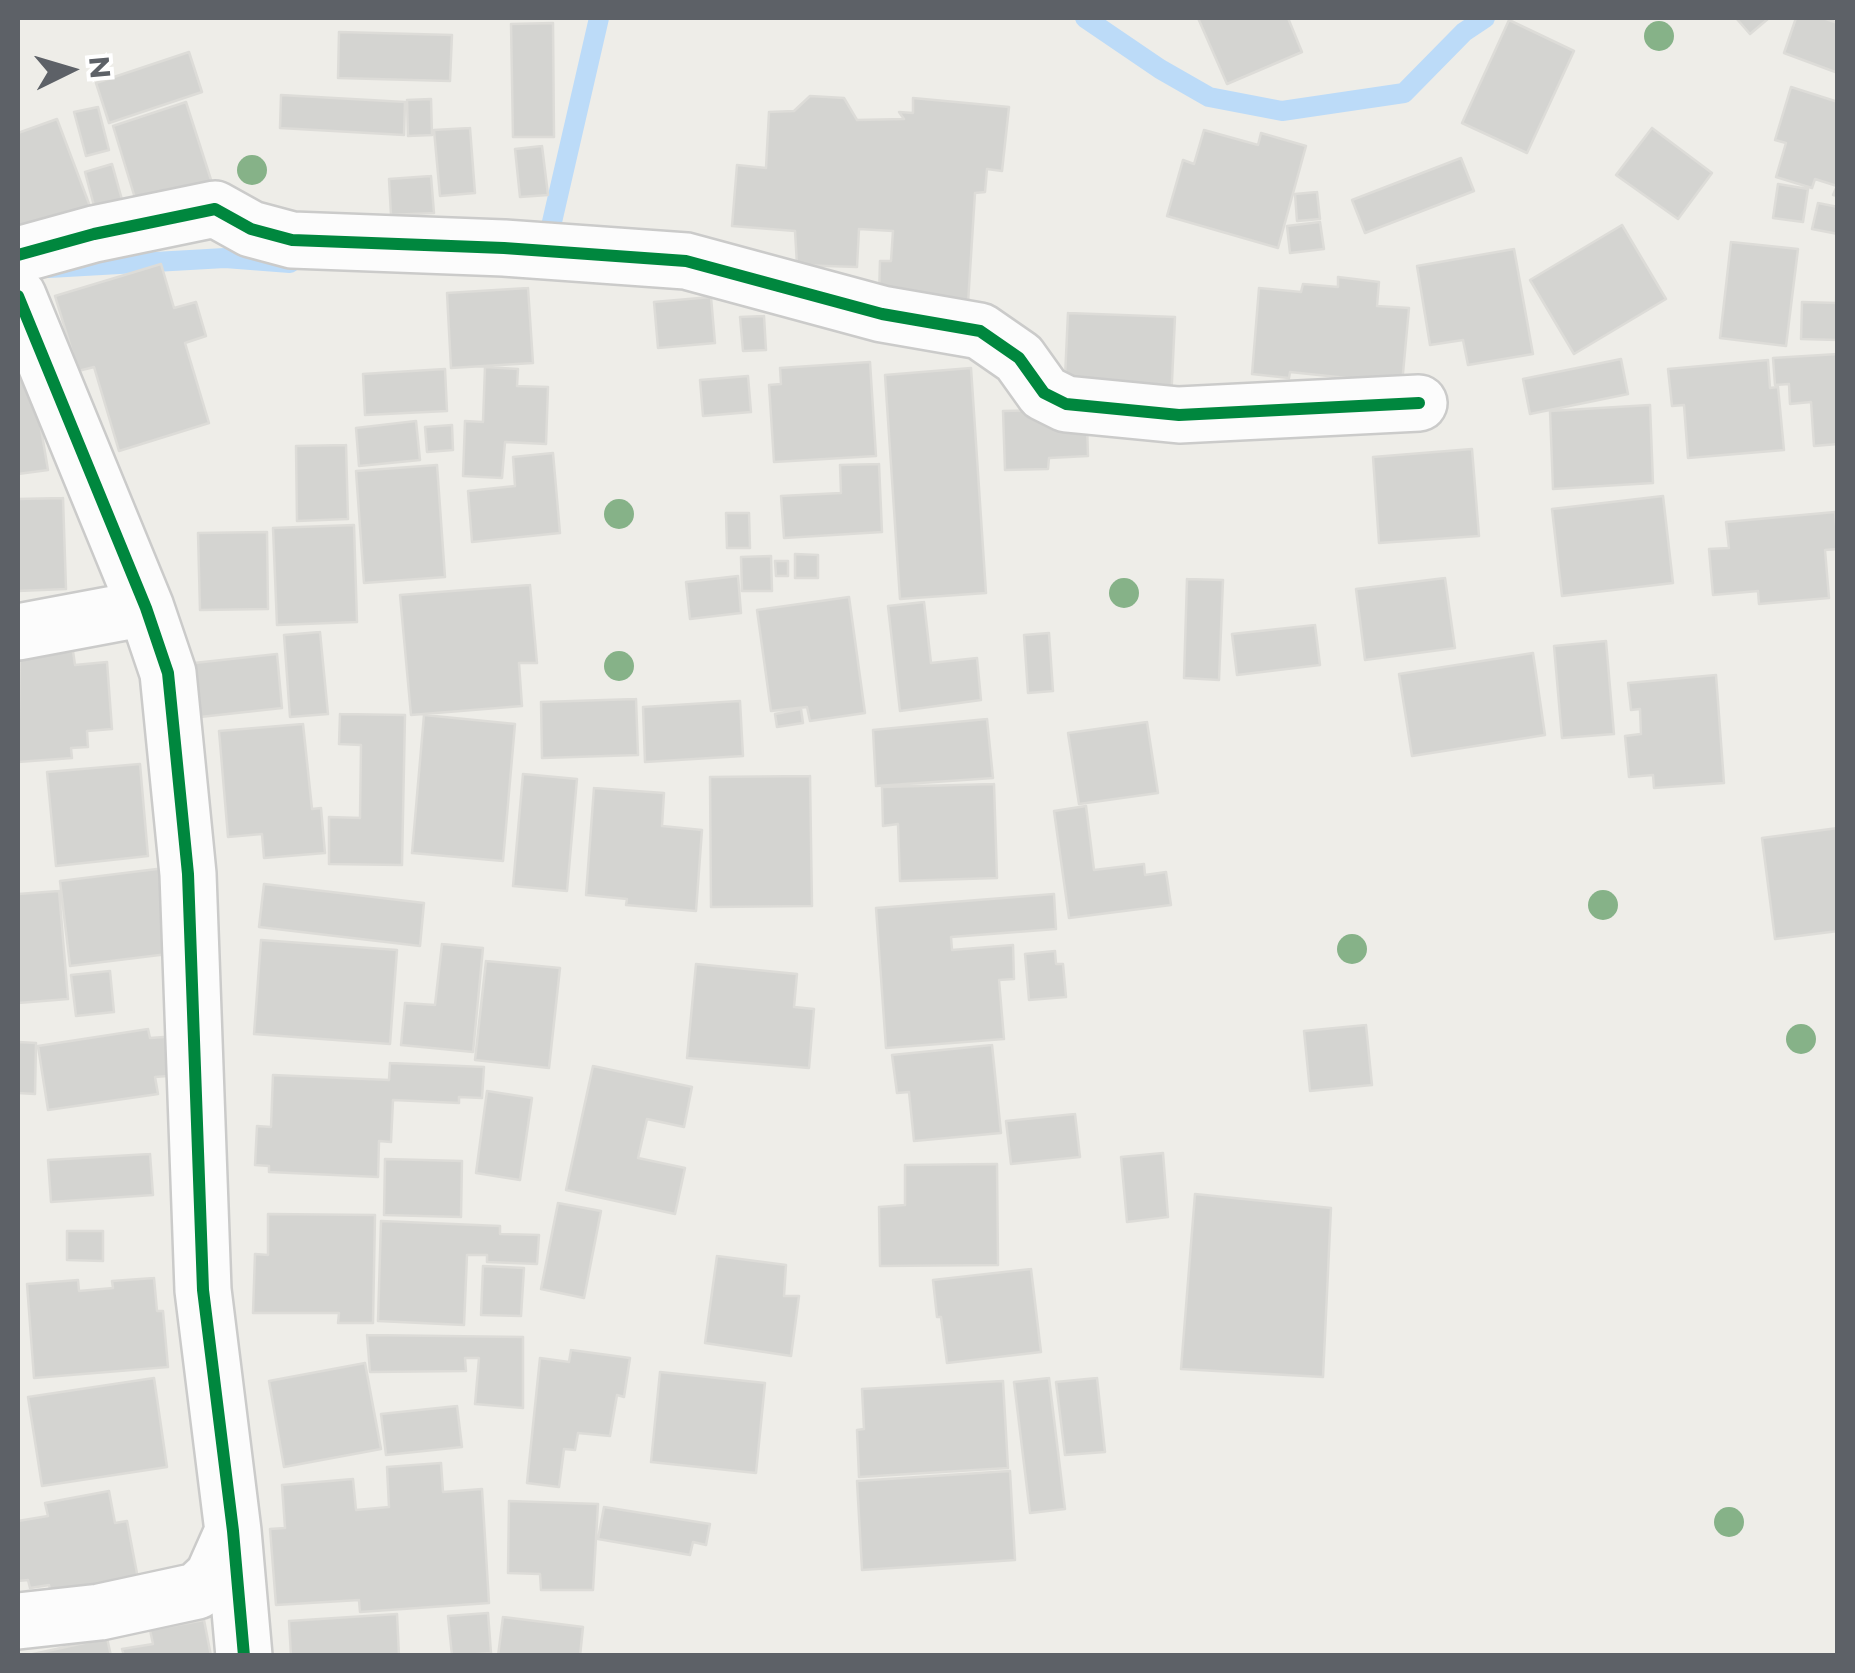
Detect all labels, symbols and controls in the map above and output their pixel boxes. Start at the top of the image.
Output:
north arrow [20,20,120,120]
text: N [82,55,118,80]

